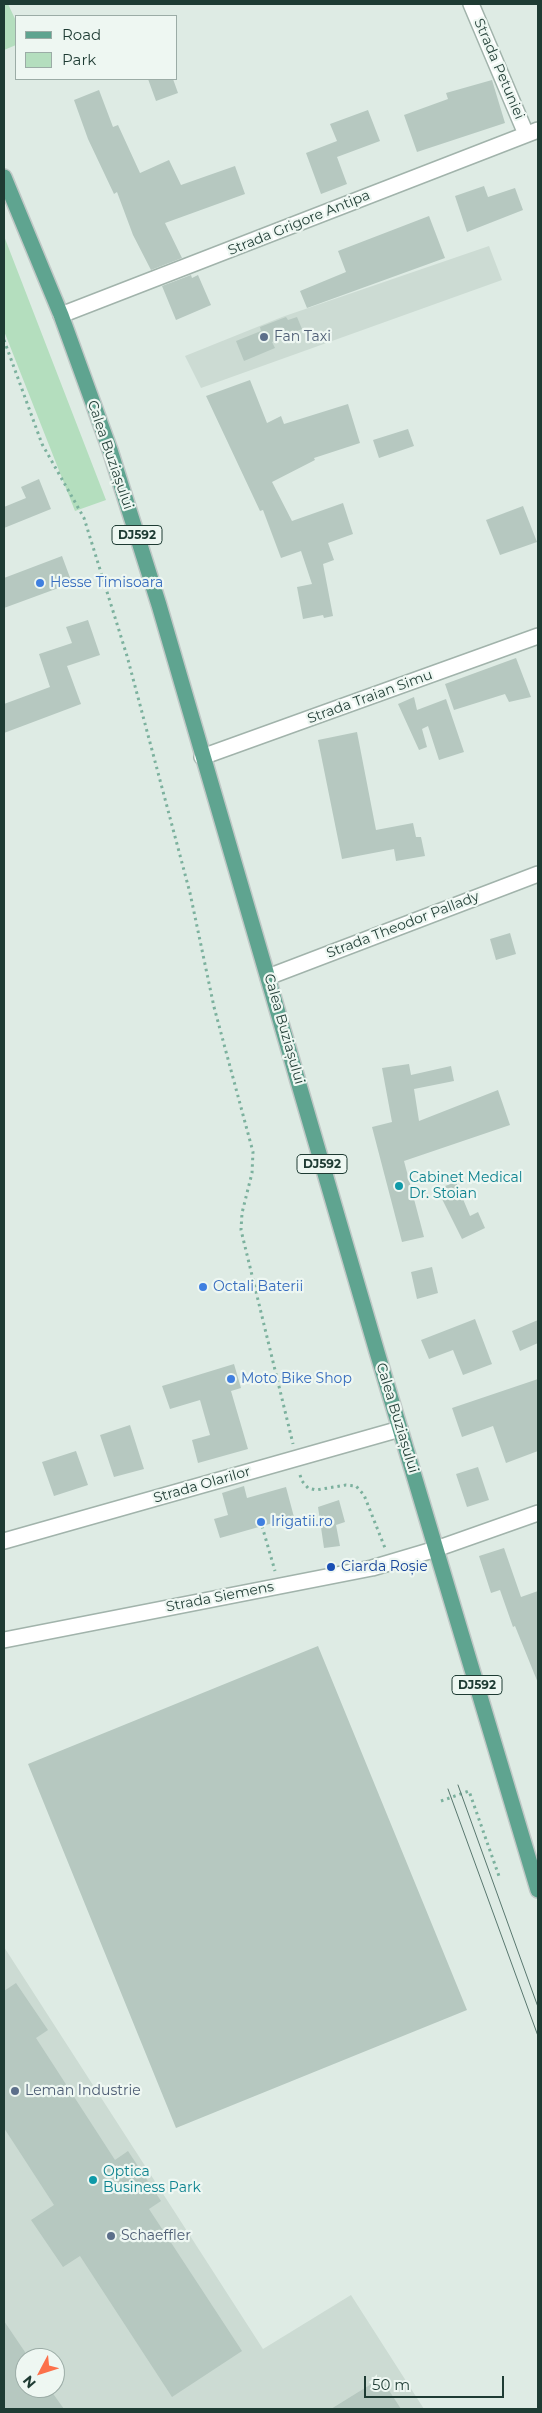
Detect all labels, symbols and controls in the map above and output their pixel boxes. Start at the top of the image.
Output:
legend [15,15,178,80]
street label: Strada Petuniei [470,16,528,122]
text: Road [62,25,101,44]
text: Park [62,50,96,69]
street label: Strada Grigore Antipa [226,187,372,259]
place label: Fan Taxi [274,329,331,345]
marker: Fan Taxi [258,331,270,343]
street label: Calea Buziașului [83,398,137,512]
road number: DJ592 [112,526,162,544]
place label: Hesse Timisoara [50,575,163,591]
marker: Hesse Timisoara [34,577,46,589]
street label: Strada Traian Simu [305,667,435,727]
street label: Strada Theodor Pallady [324,888,482,962]
street label: Calea Buziașului [260,972,308,1086]
road number: DJ592 [297,1154,347,1174]
place label: Cabinet Medical Dr. Stoian [409,1170,523,1202]
marker: Cabinet Medical Dr. Stoian [393,1180,405,1192]
place label: Octali Baterii [213,1279,303,1295]
marker: Octali Baterii [197,1281,209,1293]
street label: Calea Buziașului [372,1361,422,1475]
place label: Moto Bike Shop [241,1371,352,1387]
marker: Moto Bike Shop [225,1373,237,1385]
street label: Strada Olarilor [152,1463,252,1507]
place label: Irigatii.ro [271,1514,333,1530]
marker: Irigatii.ro [255,1516,267,1528]
place label: Ciarda Roșie [341,1559,428,1575]
marker: Ciarda Roșie [325,1561,337,1573]
street label: Strada Siemens [165,1578,275,1616]
road number: DJ592 [452,1676,502,1694]
place label: Leman Industrie [25,2083,141,2099]
marker: Leman Industrie [9,2085,21,2097]
place label: Optica Business Park [103,2164,201,2196]
marker: Optica Business Park [87,2174,99,2186]
place label: Schaeffler [121,2228,191,2244]
marker: Schaeffler [105,2230,117,2242]
north arrow [15,2348,65,2398]
scale bar [367,2366,507,2398]
text: N [19,2372,40,2392]
text: 50 m [372,2375,410,2394]

